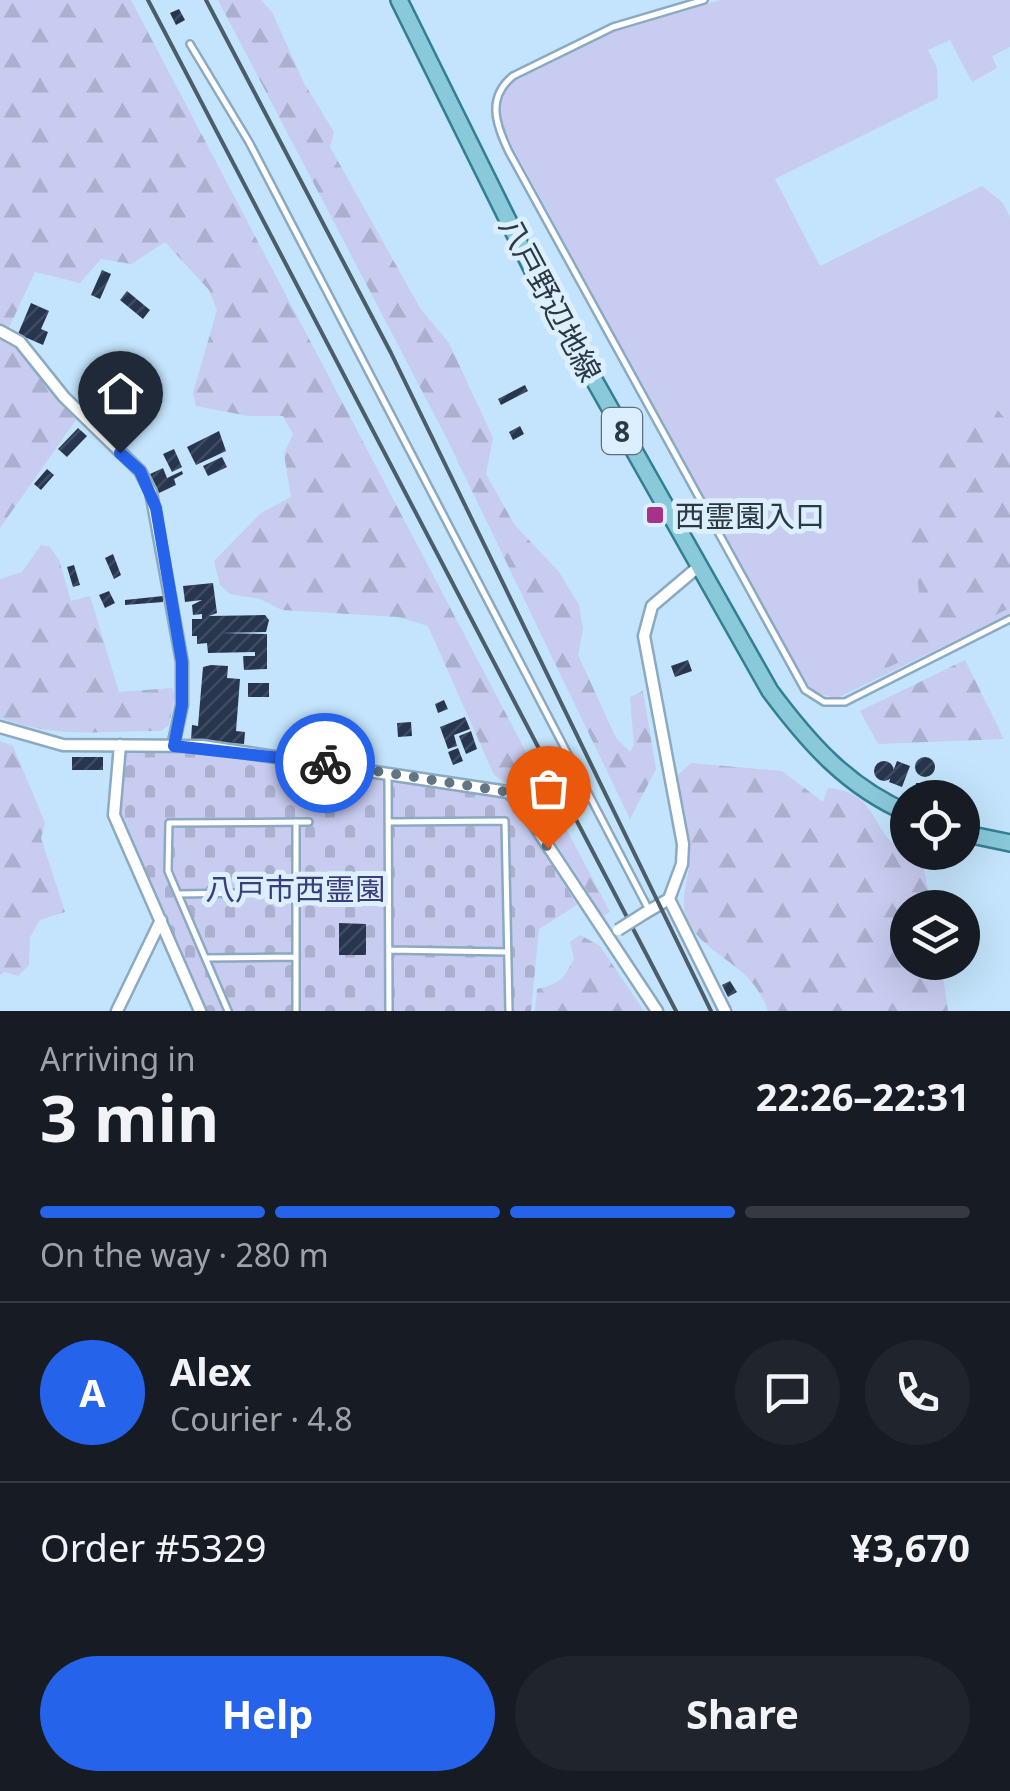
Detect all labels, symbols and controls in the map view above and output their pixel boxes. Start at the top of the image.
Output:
street label: 八戸野辺地線 [491,210,611,388]
pin [78,351,163,454]
icon: home [93,366,148,421]
road number: 8 [602,408,642,454]
place label: 西霊園入口 [675,495,825,536]
marker: 西霊園入口 [644,504,666,526]
courier [275,713,375,813]
icon: bike [298,736,353,791]
pin [506,746,591,849]
icon: bag [521,761,576,816]
map controls [890,780,980,980]
button: locate [890,780,980,870]
park label: 八戸市西霊園 [205,868,385,909]
button: layers [890,890,980,980]
text: Arriving in [40,1037,195,1080]
text: 22:26–22:31 [756,1070,970,1122]
text: 3 min [40,1073,219,1161]
text: On the way · 280 m [40,1233,329,1276]
button: chat [735,1340,840,1445]
button: phone [865,1340,970,1445]
text: Alex [170,1345,252,1397]
text: A [79,1366,106,1418]
text: Courier · 4.8 [170,1397,353,1440]
text: Order #5329 [40,1521,266,1573]
text: ¥3,670 [850,1521,970,1573]
button: Help [40,1656,495,1771]
button: Share [515,1656,970,1771]

